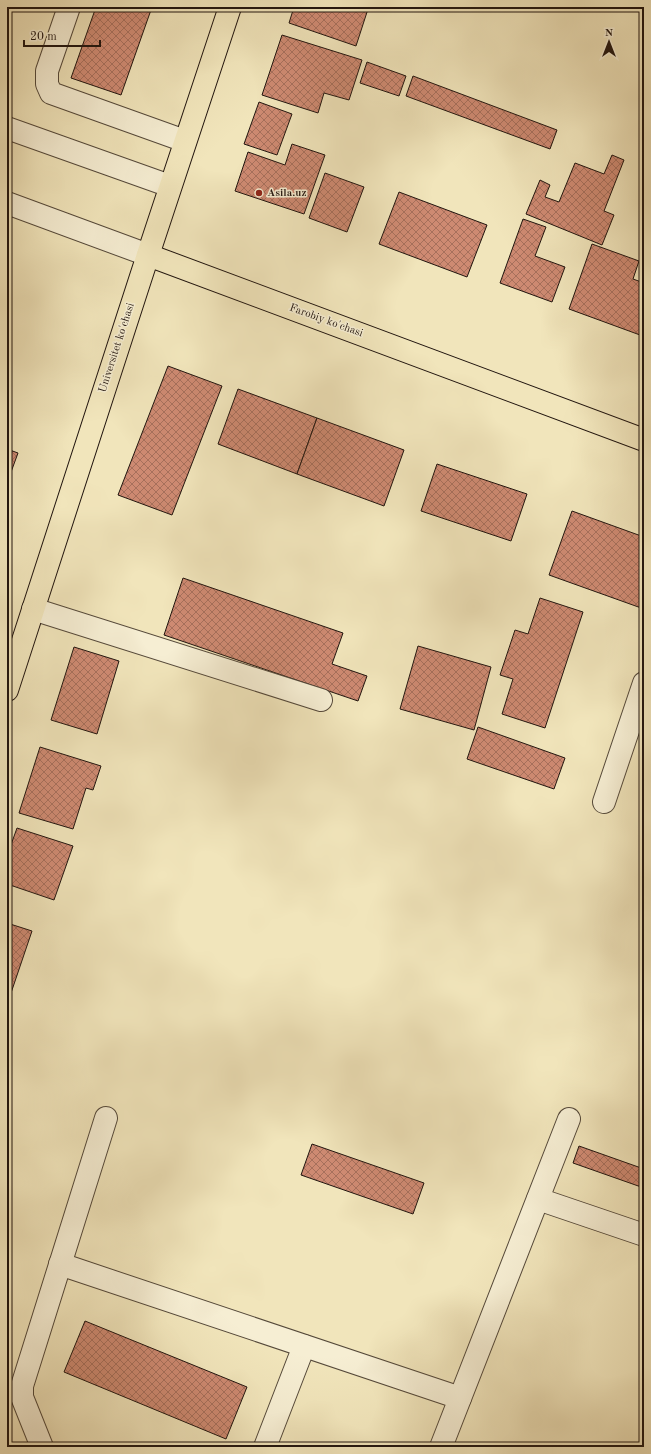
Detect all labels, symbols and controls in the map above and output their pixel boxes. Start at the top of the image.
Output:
scale bar [24,22,100,48]
north arrow [589,22,629,62]
text: N [605,28,614,39]
text: 20 m [30,31,57,43]
marker: Asila.uz [254,188,264,198]
place label: Asila.uz [267,188,306,199]
street label: Universitet ko'chasi [97,302,137,394]
street label: Farobiy ko'chasi [288,303,364,339]

